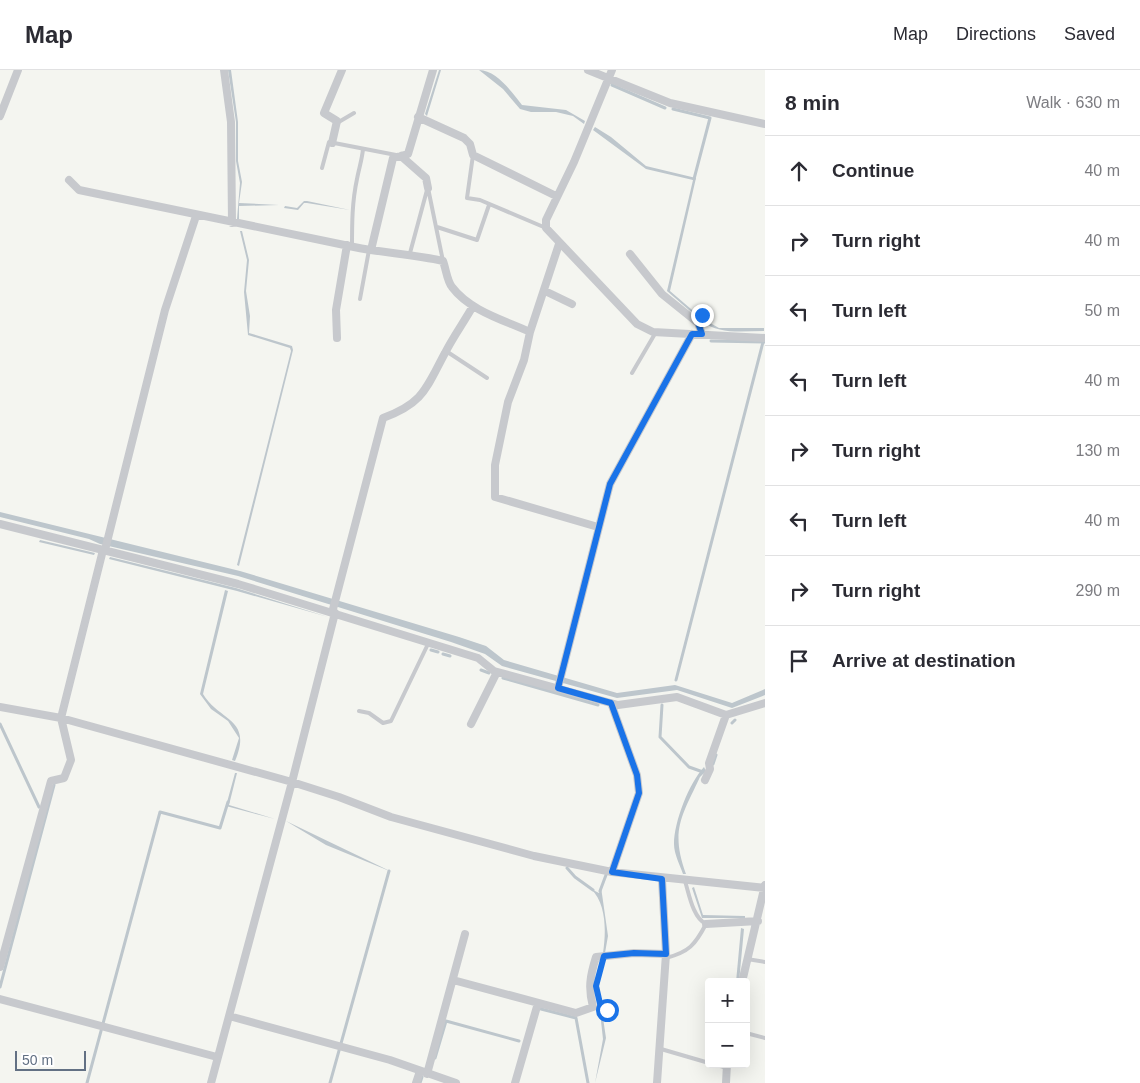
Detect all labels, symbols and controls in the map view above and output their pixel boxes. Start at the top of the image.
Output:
text: Map [25,21,73,48]
text: Map [893,24,928,44]
text: Directions [956,24,1036,44]
text: Saved [1064,24,1115,44]
text: 8 min [785,91,840,114]
text: Walk · 630 m [1026,94,1120,111]
icon: ahead [785,157,813,185]
text: Continue [832,160,914,181]
text: 40 m [1084,162,1120,179]
icon: right [785,227,813,255]
text: Turn right [832,230,920,251]
text: 40 m [1084,232,1120,249]
icon: left [785,297,813,325]
text: Turn left [832,300,907,321]
text: 50 m [1084,302,1120,319]
route end [691,304,714,327]
icon: left [785,367,813,395]
text: Turn left [832,370,907,391]
text: 40 m [1084,372,1120,389]
icon: right [785,437,813,465]
text: Turn right [832,440,920,461]
text: 130 m [1076,442,1120,459]
icon: left [785,507,813,535]
text: Turn left [832,510,907,531]
text: 40 m [1084,512,1120,529]
icon: right [785,577,813,605]
text: Turn right [832,580,920,601]
text: 290 m [1076,582,1120,599]
icon: arrive [785,647,813,675]
text: Arrive at destination [832,650,1016,671]
map controls [705,978,750,1068]
button: + [705,978,750,1023]
route start [596,999,619,1022]
button: − [705,1023,750,1068]
scale bar [15,1048,86,1071]
text: 50 m [22,1052,53,1068]

